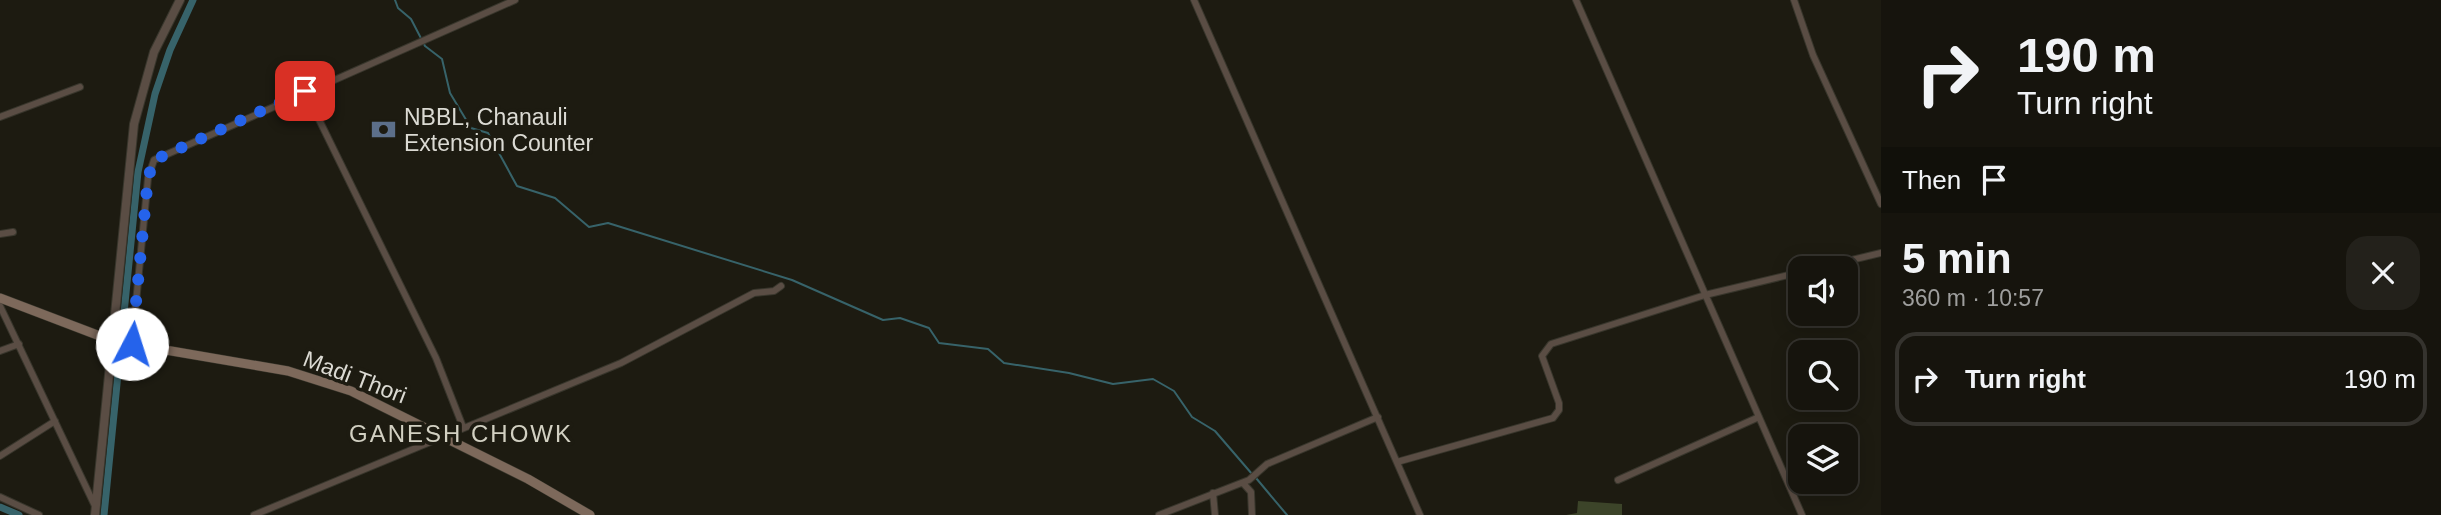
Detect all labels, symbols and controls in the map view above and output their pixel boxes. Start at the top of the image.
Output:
icon: right [1902,28,1993,119]
text: 190 m [2017,28,2156,82]
pin [275,61,335,121]
icon: arrive [286,72,324,110]
text: Turn right [2017,85,2153,121]
place label: NBBL, Chanauli Extension Counter [404,104,594,156]
bank icon: NBBL, Chanauli Extension Counter [370,116,398,144]
icon: arrive [1975,161,2013,199]
text: Then [1902,165,1961,195]
text: 5 min [1902,235,2012,282]
button: close [2346,236,2420,310]
map controls [1788,256,1858,494]
button: sound [1788,256,1858,326]
text: 360 m · 10:57 [1902,285,2044,311]
position arrow [95,307,169,381]
button: search [1788,340,1858,410]
street label: Madi Thori [300,345,410,409]
icon: right [1906,360,1944,398]
text: Turn right [1965,364,2086,394]
text: 190 m [2344,364,2416,394]
district label: GANESH CHOWK [349,420,573,447]
button: layers [1788,424,1858,494]

